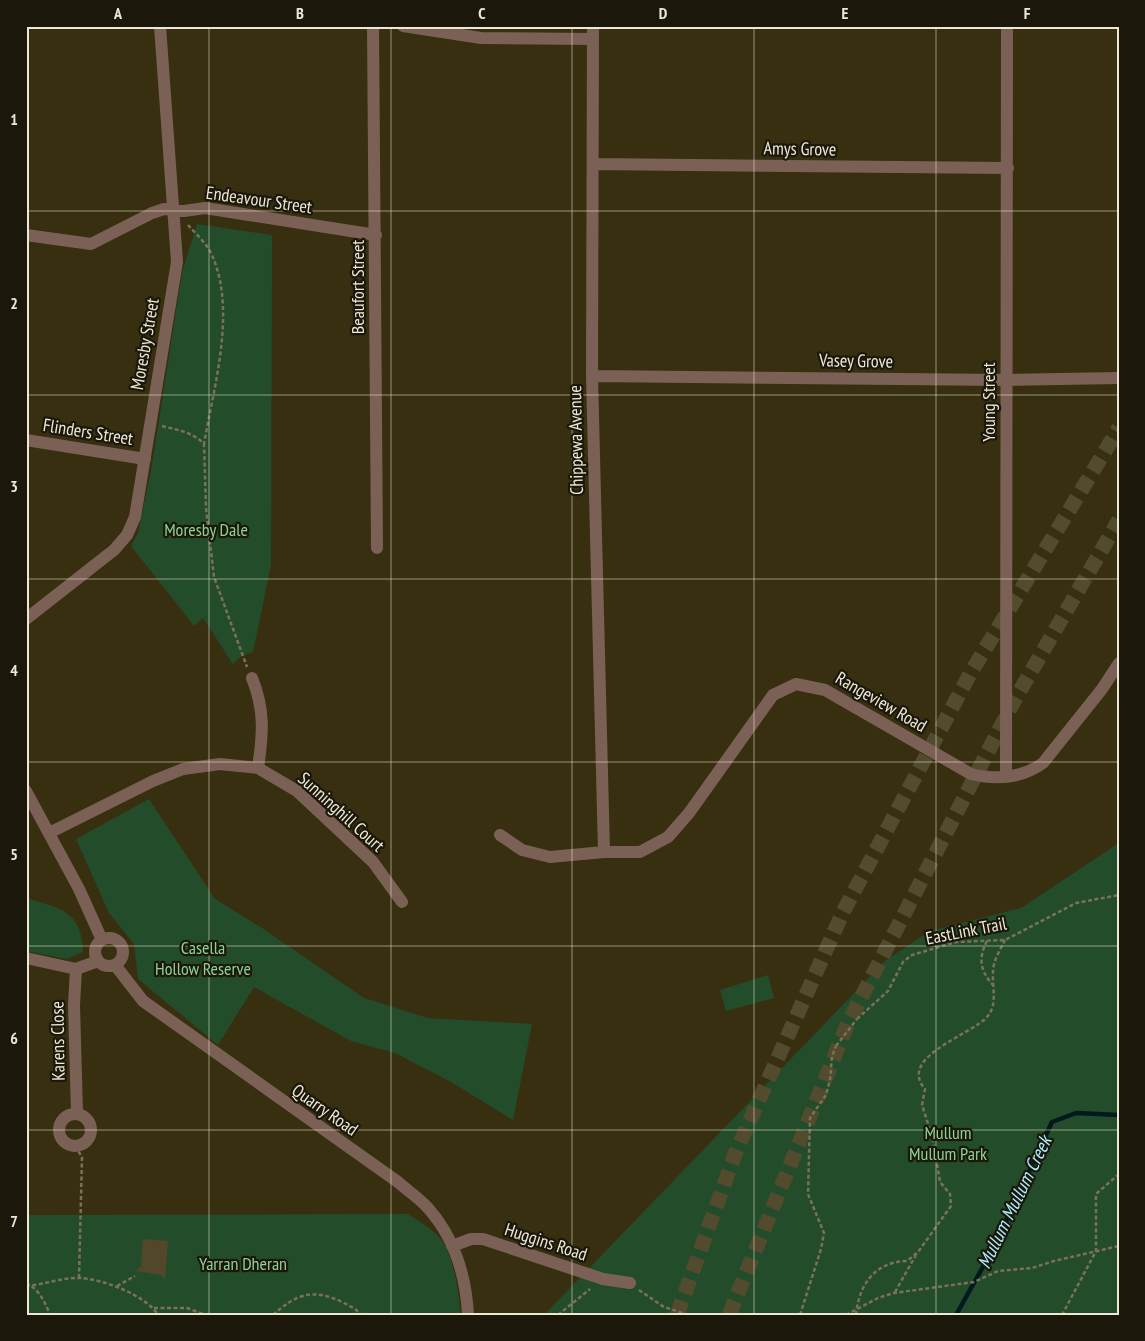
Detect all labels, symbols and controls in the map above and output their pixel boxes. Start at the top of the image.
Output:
text: A [113,3,123,23]
text: B [296,3,304,23]
text: C [478,3,486,23]
text: D [659,3,668,23]
text: E [842,3,849,23]
text: F [1024,3,1031,23]
text: 1 [10,109,18,129]
street label: Amys Grove [763,136,837,161]
street label: Endeavour Street [205,181,314,218]
street label: Beaufort Street [346,240,369,334]
text: 2 [10,293,18,313]
street label: Moresby Street [125,296,164,392]
street label: Vasey Grove [818,348,893,373]
street label: Young Street [977,362,1000,442]
street label: Chippewa Avenue [563,385,588,495]
street label: Flinders Street [41,413,135,450]
text: 3 [10,476,18,496]
park label: Moresby Dale [164,518,248,541]
text: 4 [10,660,18,680]
street label: Rangeview Road [831,666,931,737]
street label: Sunninghill Court [293,767,389,857]
text: 5 [10,844,18,864]
street label: EastLink Trail [924,911,1009,950]
park label: Casella Hollow Reserve [155,936,251,980]
street label: Karens Close [45,1001,70,1081]
text: 6 [10,1028,18,1048]
street label: Quarry Road [288,1079,363,1141]
park label: Mullum Mullum Park [909,1121,987,1165]
water label: Mullum Mullum Creek [972,1130,1058,1272]
text: 7 [10,1211,18,1231]
street label: Huggins Road [502,1217,590,1266]
park label: Yarran Dheran [199,1252,287,1275]

